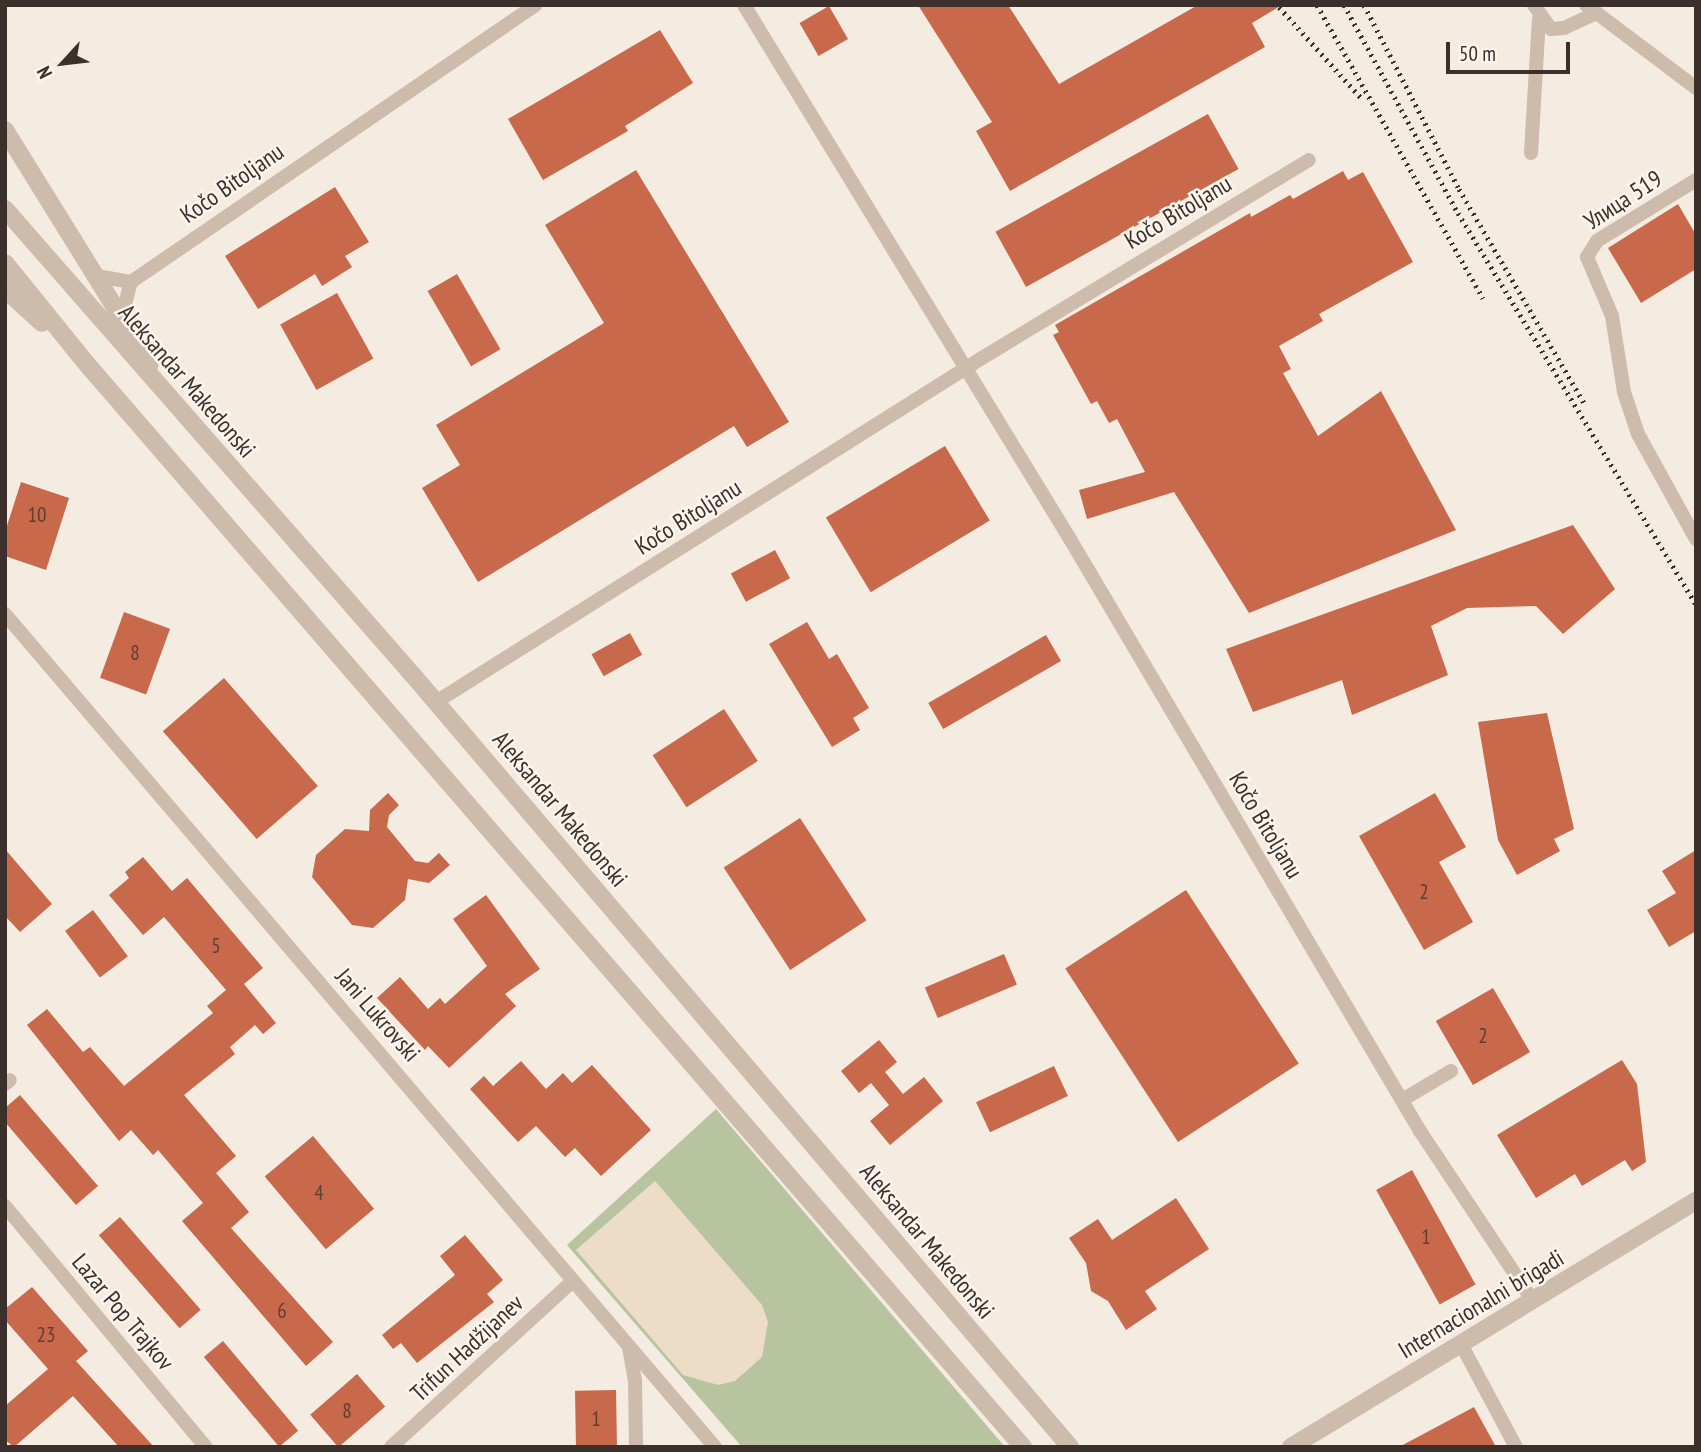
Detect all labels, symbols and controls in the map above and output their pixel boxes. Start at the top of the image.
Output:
north arrow [28,28,98,98]
scale bar [1449,28,1573,72]
text: 50 m [1459,40,1496,67]
text: N [31,63,57,83]
street label: Kočo Bitoljanu [175,137,289,229]
street label: Улица 519 [1579,164,1667,236]
street label: Kočo Bitoljanu [1119,169,1237,255]
street label: Aleksandar Makedonski [113,298,261,464]
street label: Kočo Bitoljanu [630,473,746,561]
house number: 10 [28,502,46,528]
house number: 8 [130,640,140,666]
street label: Aleksandar Makedonski [487,725,633,893]
street label: Kočo Bitoljanu [1223,766,1309,884]
house number: 2 [1419,879,1429,905]
house number: 5 [211,933,221,959]
street label: Jani Lukrovski [330,962,426,1068]
house number: 2 [1478,1023,1488,1049]
street label: Aleksandar Makedonski [854,1157,1000,1325]
house number: 4 [314,1180,324,1206]
house number: 1 [1421,1224,1431,1250]
street label: Internacionalni brigadi [1393,1243,1569,1365]
street label: Lazar Pop Trajkov [66,1248,180,1376]
street label: Trifun Hadžijanev [405,1289,529,1407]
house number: 6 [277,1298,287,1324]
house number: 23 [37,1322,55,1348]
house number: 8 [342,1398,352,1424]
house number: 1 [591,1406,601,1432]

